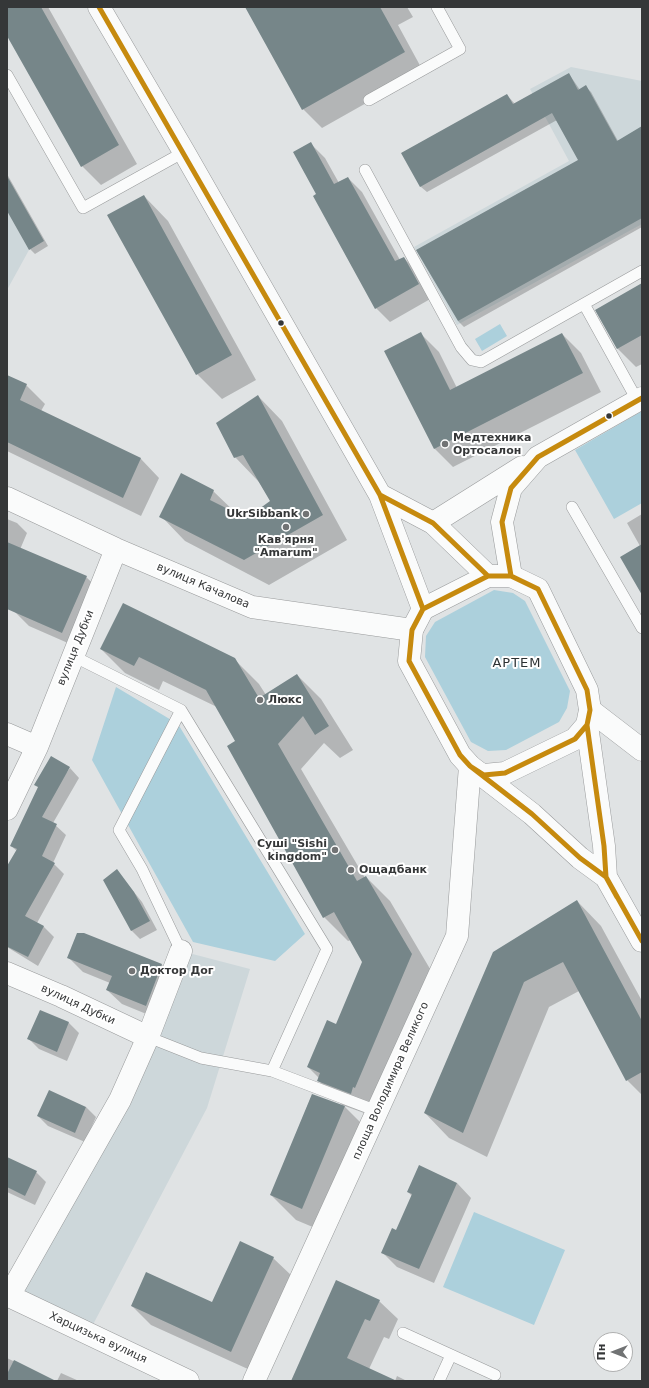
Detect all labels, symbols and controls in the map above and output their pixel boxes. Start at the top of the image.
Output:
unlabelled marker [276,318,286,328]
unlabelled marker [604,411,614,421]
place label: Медтехника Ортосалон [453,431,531,457]
marker: Медтехника Ортосалон [440,439,450,449]
place label: UkrSibbank [226,507,298,521]
marker: UkrSibbank [301,509,311,519]
marker: Кав'ярня "Amarum" [281,522,291,532]
place label: Кав'ярня "Amarum" [254,533,318,559]
street label: вулиця Качалова [155,560,251,612]
street label: вулиця Дубки [55,608,97,688]
district label: АРТЕМ [492,656,542,672]
place label: Люкс [268,693,302,707]
marker: Люкс [255,695,265,705]
place label: Суші "Sishi kingdom" [257,837,327,863]
marker: Суші "Sishi kingdom" [330,845,340,855]
place label: Ощадбанк [359,863,427,877]
marker: Ощадбанк [346,865,356,875]
place label: Доктор Дог [140,964,214,978]
marker: Доктор Дог [127,966,137,976]
street label: вулиця Дубки [39,982,117,1028]
street label: площа Володимира Великого [350,1000,432,1162]
street label: Харцизька вулиця [47,1310,149,1366]
north arrow [593,1332,633,1372]
text: Пн [595,1344,608,1360]

